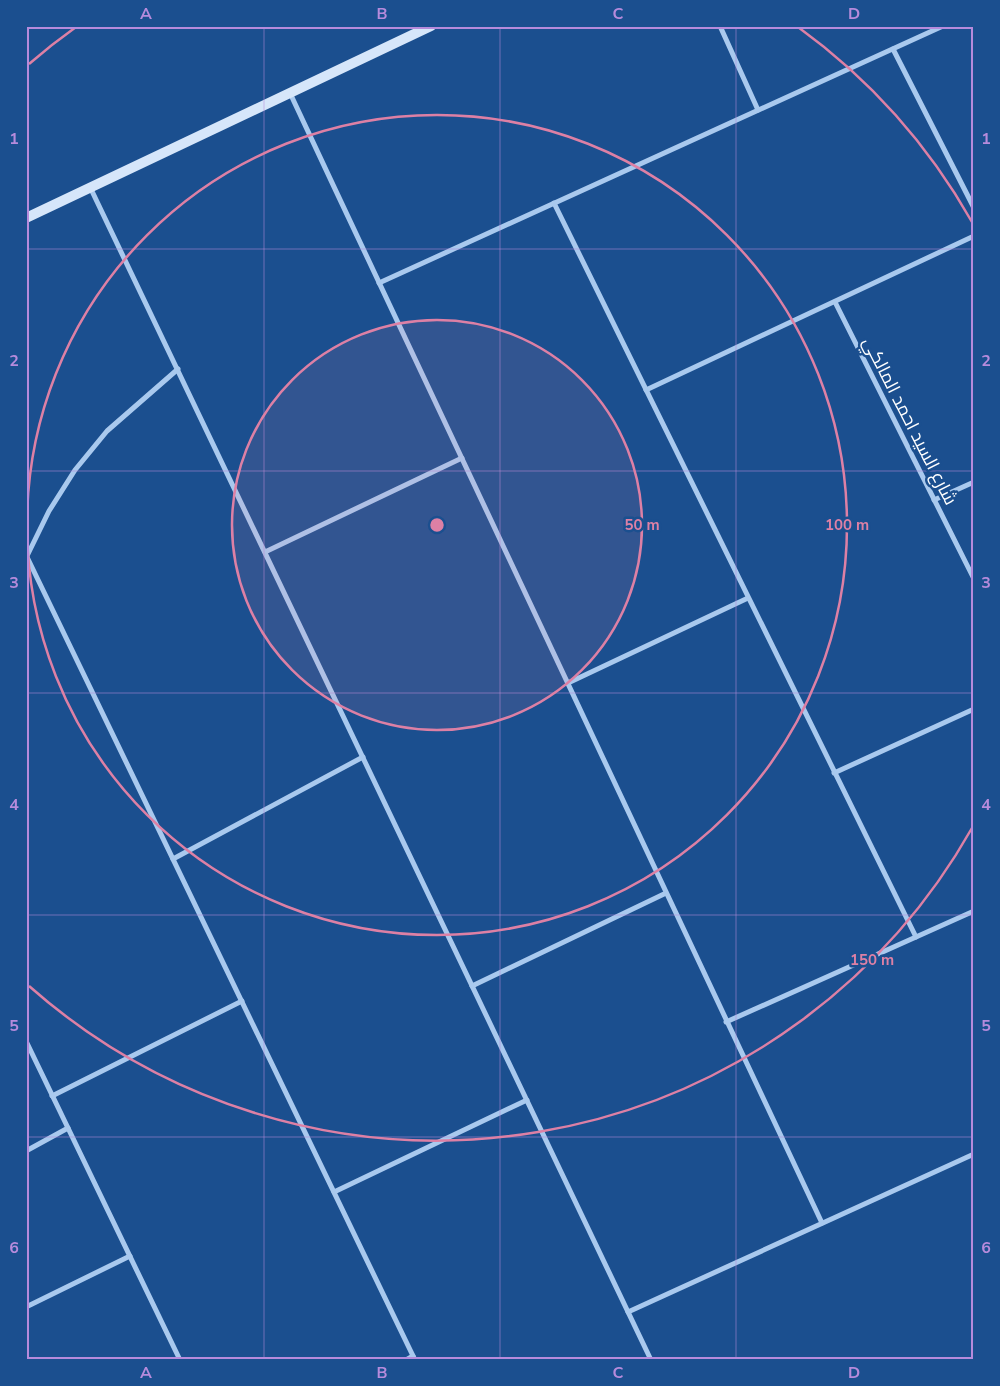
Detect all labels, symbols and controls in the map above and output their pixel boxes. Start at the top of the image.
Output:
text: A [140,3,152,25]
text: B [376,3,388,25]
text: C [613,3,624,25]
text: D [848,3,860,25]
text: 1 [9,128,19,150]
text: 1 [981,128,991,150]
street label: شارع السيد احمد المالكي [855,333,963,510]
text: 2 [9,350,19,372]
text: 2 [981,350,991,372]
text: 50 m [624,515,660,535]
text: 100 m [825,515,869,535]
centre of rings [428,516,446,534]
text: 3 [9,572,19,594]
text: 3 [981,572,991,594]
text: 4 [9,794,19,816]
text: 4 [981,794,991,816]
text: 150 m [850,950,894,970]
text: 5 [9,1015,19,1037]
text: 5 [981,1015,991,1037]
text: 6 [9,1237,19,1259]
text: 6 [981,1237,991,1259]
text: A [140,1362,152,1384]
text: B [376,1362,388,1384]
text: C [613,1362,624,1384]
text: D [848,1362,860,1384]

